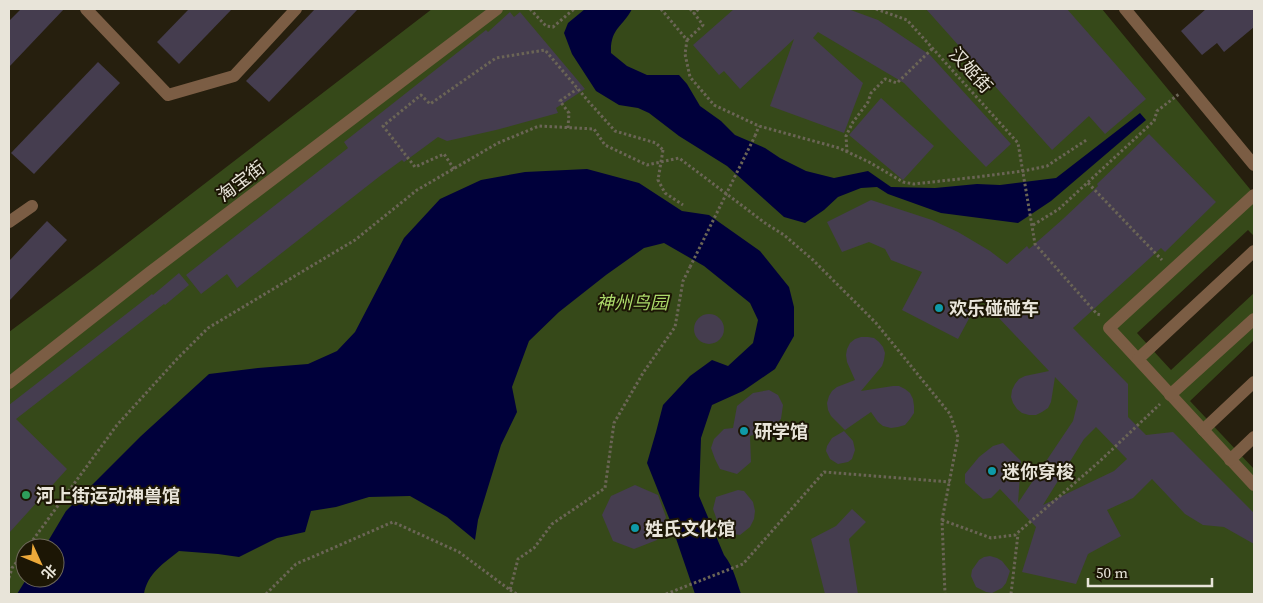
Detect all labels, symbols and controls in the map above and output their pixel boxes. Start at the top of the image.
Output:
street label: 汉姬街 [944,42,998,98]
street label: 淘宝街 [212,155,270,207]
park label: 神州鸟园 [596,290,671,315]
place label: 欢乐碰碰车 [949,296,1039,321]
marker: 欢乐碰碰车 [933,302,945,314]
place label: 研学馆 [754,419,808,444]
marker: 研学馆 [738,425,750,437]
place label: 迷你穿梭 [1002,459,1074,484]
marker: 迷你穿梭 [986,465,998,477]
place label: 河上街运动神兽馆 [36,483,180,508]
marker: 河上街运动神兽馆 [20,489,32,501]
place label: 姓氏文化馆 [645,516,735,541]
marker: 姓氏文化馆 [629,522,641,534]
north arrow [15,538,65,588]
scale bar [1088,556,1212,588]
text: 北 [37,560,61,584]
text: 50 m [1096,562,1128,583]

